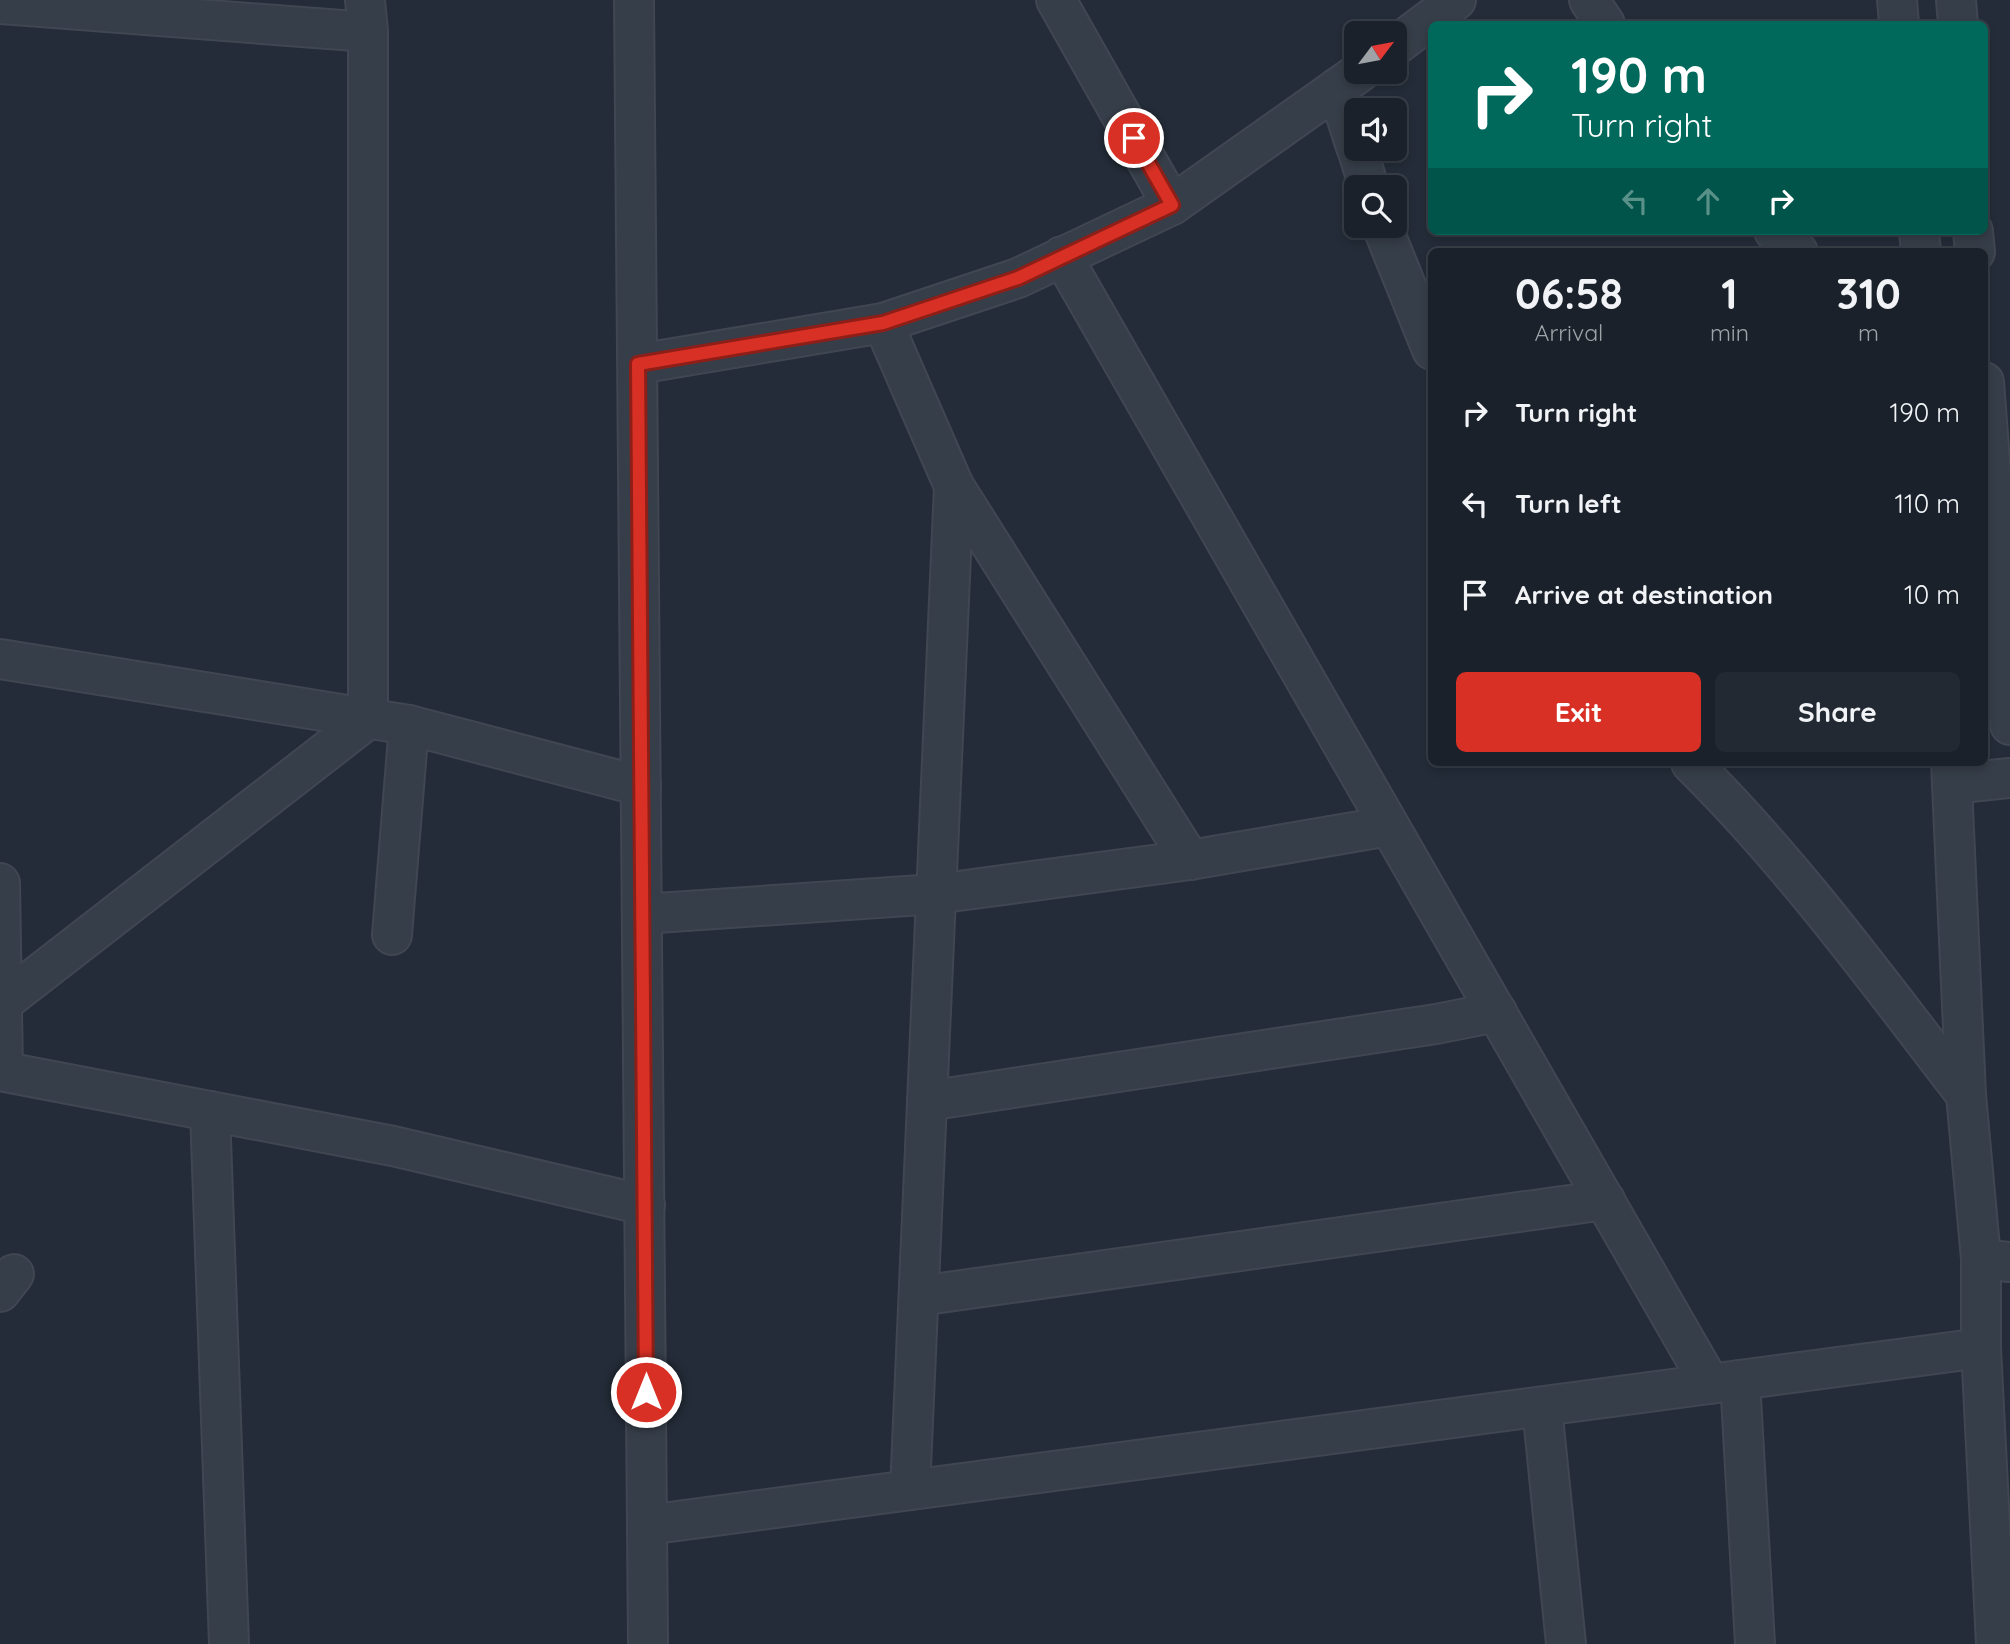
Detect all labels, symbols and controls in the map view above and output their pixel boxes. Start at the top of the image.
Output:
north arrow [1344,21,1407,84]
map controls [1344,21,1407,238]
text: 190 m [1571,44,1707,105]
icon: right [1456,49,1547,140]
button: sound [1344,98,1407,161]
text: Turn right [1571,105,1712,145]
pin [1104,108,1164,168]
icon: arrive [1115,119,1153,157]
button: search [1344,175,1407,238]
icon: left [1616,182,1654,220]
icon: ahead [1689,182,1727,220]
icon: right [1762,182,1800,220]
text: 06:58 [1515,267,1623,320]
text: 1 [1721,267,1738,320]
text: 310 [1836,267,1901,320]
text: Arrival [1535,318,1603,347]
text: min [1710,318,1749,347]
text: m [1858,318,1879,347]
icon: right [1456,394,1494,432]
text: Turn right [1515,396,1637,429]
text: 190 m [1890,396,1960,429]
icon: left [1456,485,1494,523]
text: Turn left [1515,487,1622,520]
text: 110 m [1894,487,1960,520]
icon: arrive [1456,576,1494,614]
text: Arrive at destination [1515,578,1773,611]
text: 10 m [1904,578,1960,611]
button: Exit [1456,672,1701,752]
button: Share [1715,672,1960,752]
position arrow [609,1355,683,1429]

